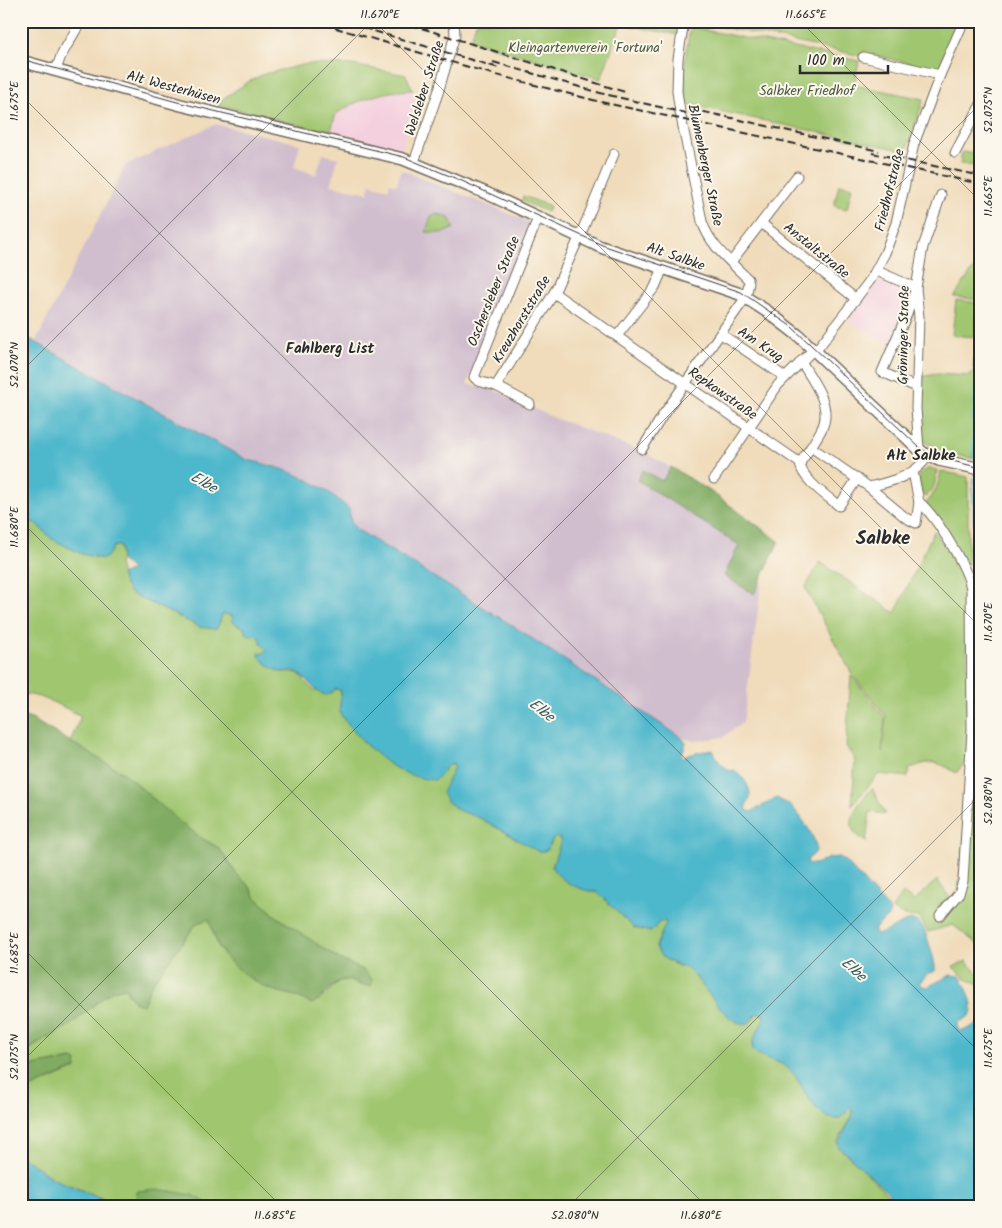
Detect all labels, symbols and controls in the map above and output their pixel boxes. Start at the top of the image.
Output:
text: 11.670°E [360,5,401,24]
text: 11.665°E [785,5,828,24]
street label: Welsleber Straße [399,37,451,139]
park label: Kleingartenverein 'Fortuna' [508,37,663,59]
scale bar [800,42,887,74]
text: 100 m [807,49,845,73]
street label: Alt Westerhüsen [124,65,223,111]
text: 11.675°E [5,80,24,121]
park label: Salbker Friedhof [759,80,857,102]
text: 52.075°N [979,87,998,133]
street label: Blumenberger Straße [681,102,729,229]
street label: Friedhofstraße [869,146,911,234]
text: 11.665°E [979,174,998,217]
street label: Anstaltstraße [778,217,855,285]
street label: Oschersleber Straße [462,232,526,350]
street label: Alt Salbke [643,237,709,277]
street label: Kreuzhorststraße [487,271,557,368]
street label: Gröninger Straße [892,284,916,385]
street label: Am Krug [733,321,788,368]
district label: Fahlberg List [286,337,374,361]
text: 52.070°N [5,342,24,388]
street label: Repkowstraße [683,362,762,426]
district label: Alt Salbke [886,444,956,468]
water label: Elbe [186,466,222,501]
text: 11.680°E [5,505,24,548]
district label: Salbke [856,524,910,554]
text: 11.670°E [979,601,998,642]
water label: Elbe [523,693,560,729]
text: 52.080°N [979,777,998,825]
text: 11.685°E [5,931,24,974]
water label: Elbe [835,952,872,989]
text: 11.675°E [979,1027,998,1068]
text: 52.075°N [5,1034,24,1080]
text: 11.685°E [254,1206,297,1225]
text: 52.080°N [551,1206,599,1225]
text: 11.680°E [680,1206,723,1225]

